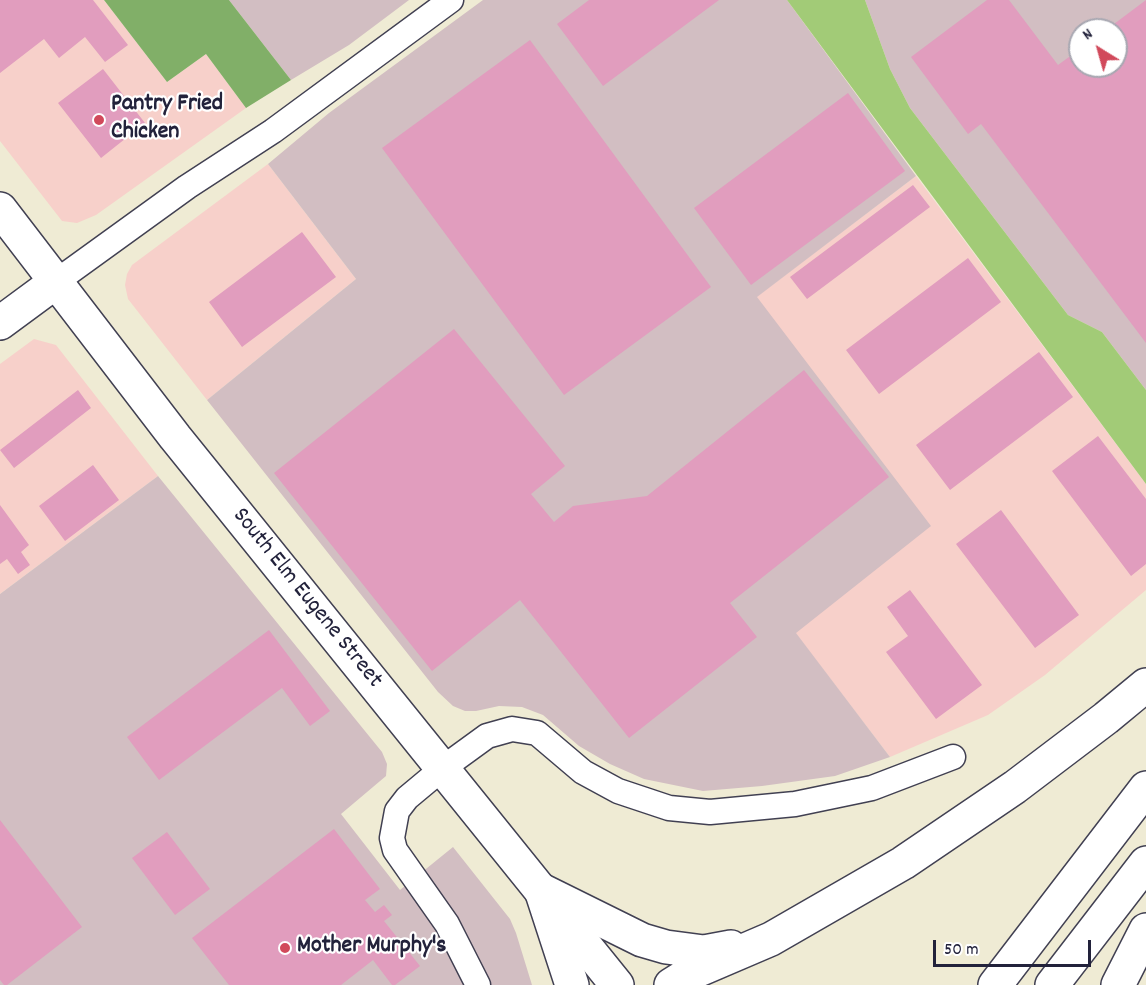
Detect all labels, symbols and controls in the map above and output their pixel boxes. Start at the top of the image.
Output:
north arrow [1068,18,1128,78]
text: N [1078,23,1098,46]
place label: Pantry Fried Chicken [111,92,223,148]
marker: Pantry Fried Chicken [92,113,106,127]
street label: South Elm Eugene Street [225,503,387,695]
scale bar [936,928,1094,966]
place label: Mother Murphy's [297,934,446,962]
text: 50 m [944,938,979,963]
marker: Mother Murphy's [278,941,292,955]

